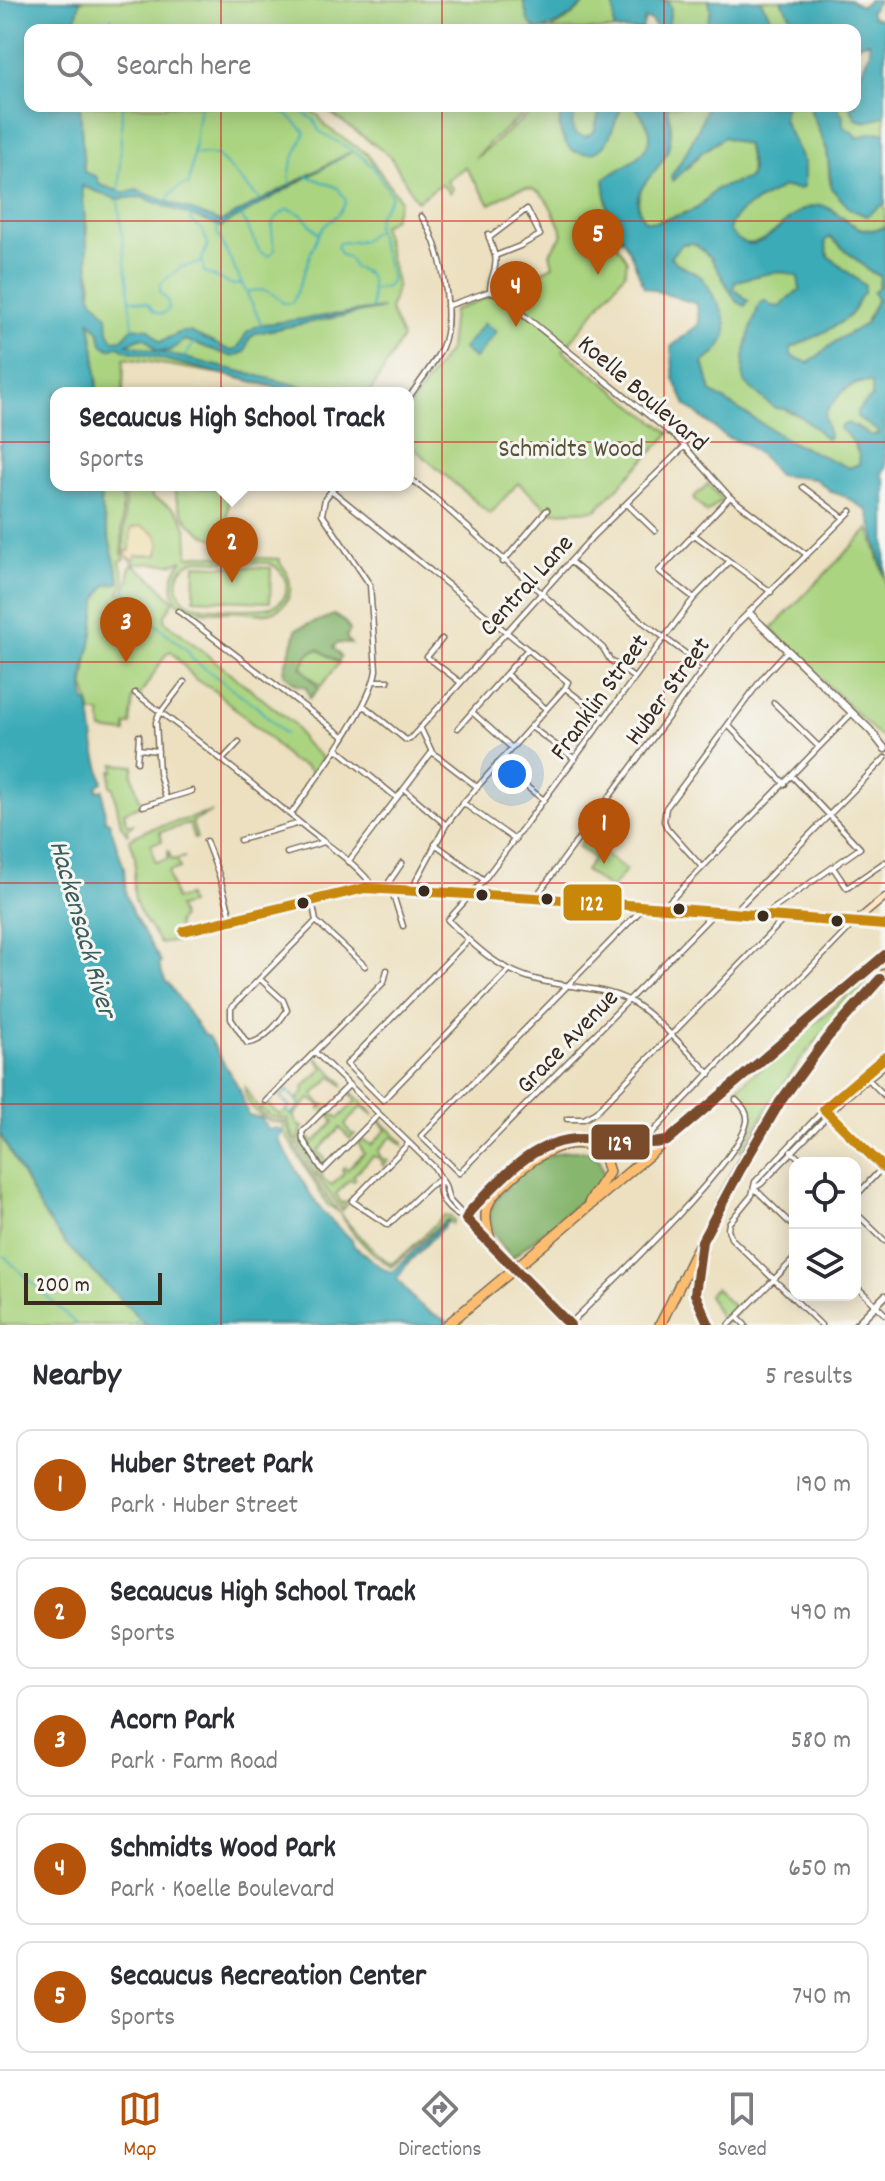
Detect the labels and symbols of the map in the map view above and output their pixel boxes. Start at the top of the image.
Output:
pin: 5 [572,209,624,275]
pin: 4 [490,261,542,327]
street label: Koelle Boulevard [568,327,715,462]
park label: Schmidts Wood [498,432,644,469]
pin: 2 [206,517,258,583]
street label: Central Lane [472,527,584,646]
pin: 3 [100,597,152,663]
street label: Franklin Street [542,627,660,769]
street label: Huber Street [617,630,721,754]
your location [492,754,532,794]
pin: 1 [578,798,630,864]
water label: Hackensack River [36,836,126,1026]
unlabelled marker [416,883,432,899]
line badge: 122 [562,883,623,922]
unlabelled marker [474,887,490,903]
text: 122 [580,890,604,921]
unlabelled marker [539,891,555,907]
unlabelled marker [295,895,311,911]
unlabelled marker [671,901,687,917]
unlabelled marker [755,908,771,924]
unlabelled marker [829,913,845,929]
street label: Grace Avenue [509,981,628,1103]
line badge: 129 [590,1123,651,1161]
text: 129 [608,1130,632,1161]
scale bar [24,1269,162,1305]

